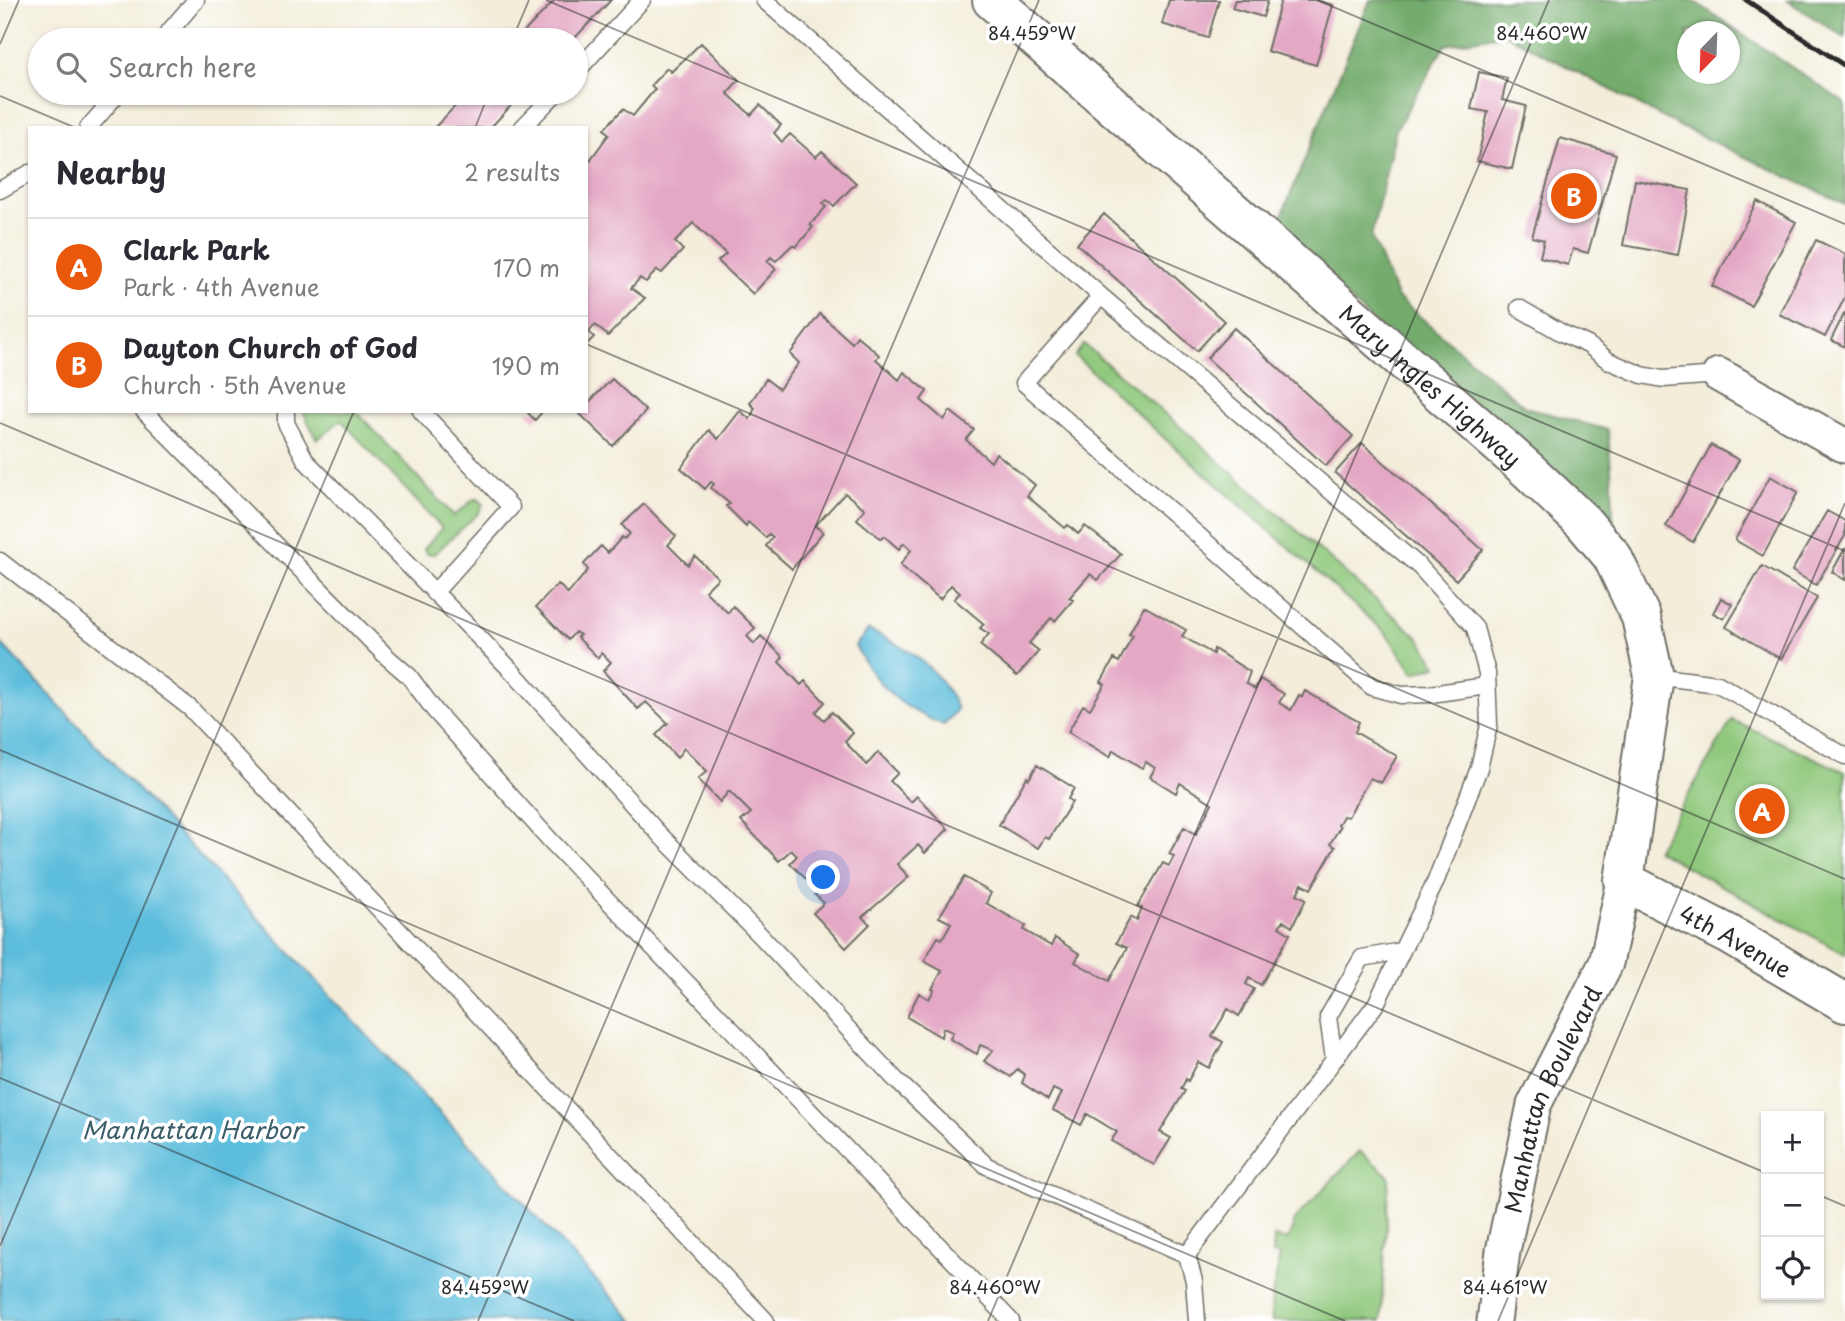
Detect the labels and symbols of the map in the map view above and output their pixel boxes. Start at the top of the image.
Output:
text: 84.459°W [988,19,1076,46]
text: 84.460°W [1496,19,1588,46]
north arrow [1677,21,1740,84]
pin: B [1551,170,1597,222]
street label: Mary Ingles Highway [1332,295,1530,475]
pin: A [1739,785,1785,837]
your location [806,860,840,894]
street label: 4th Avenue [1674,895,1799,986]
street label: Manhattan Boulevard [1494,979,1609,1216]
water label: Manhattan Harbor [82,1111,306,1147]
text: 84.459°W [441,1273,529,1300]
text: 84.460°W [949,1273,1041,1300]
text: 84.461°W [1463,1273,1548,1300]

